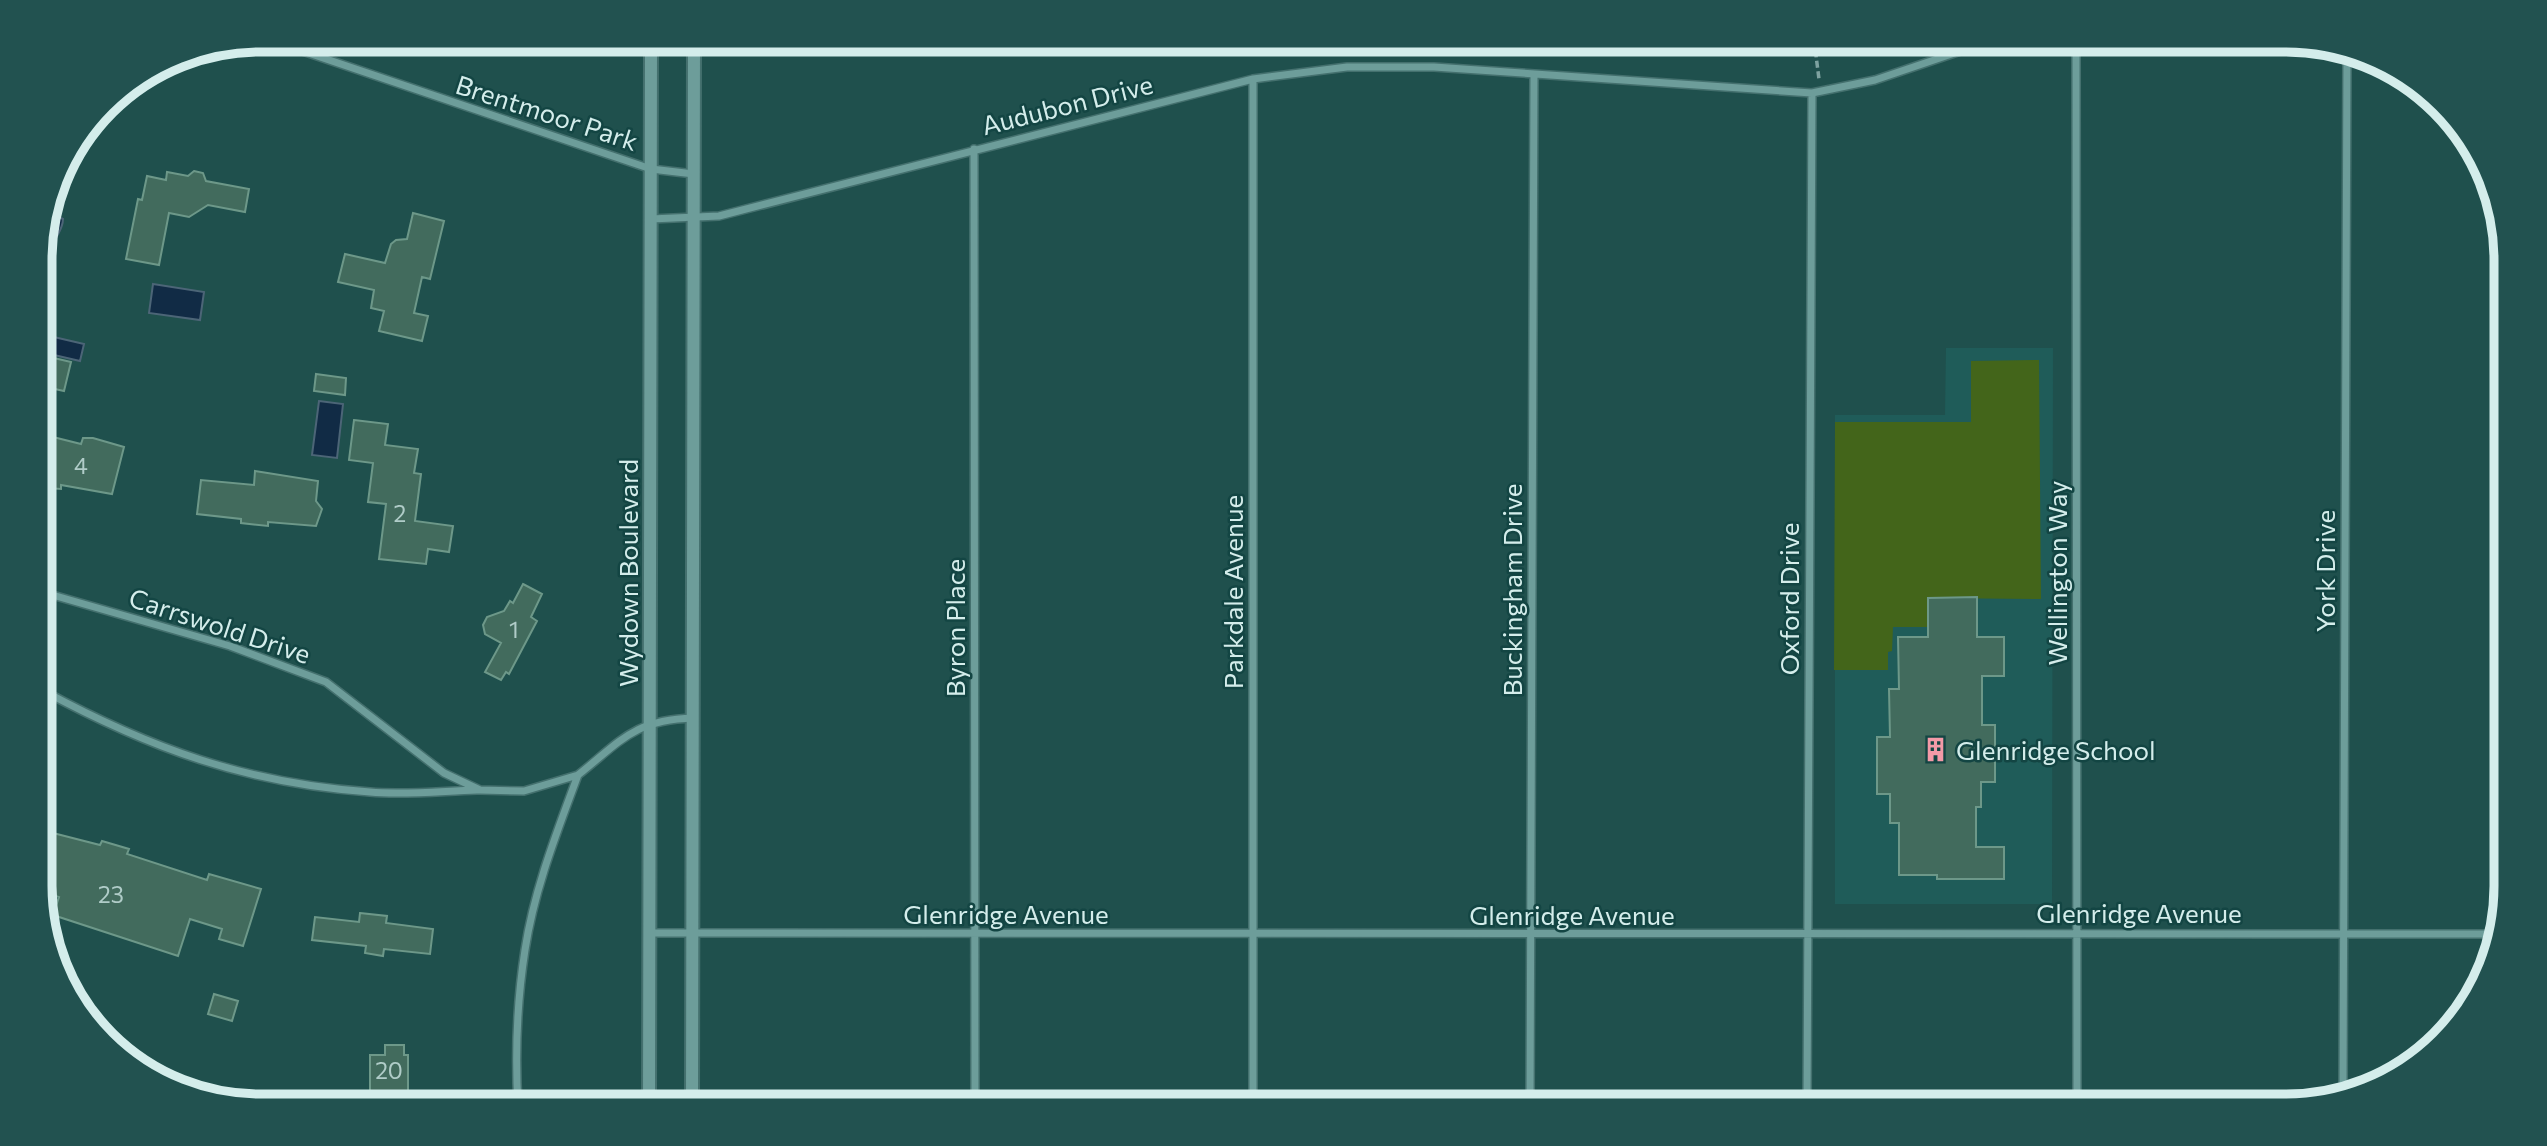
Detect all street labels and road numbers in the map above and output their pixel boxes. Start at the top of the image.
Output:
street label: Brentmoor Park [452,68,642,156]
street label: Audubon Drive [978,68,1156,140]
street label: Wydown Boulevard [612,459,643,687]
street label: Wellington Way [2041,480,2072,666]
street label: Buckingham Drive [1496,484,1527,696]
street label: Parkdale Avenue [1217,495,1248,689]
street label: York Drive [2309,510,2340,632]
street label: Oxford Drive [1773,523,1804,675]
street label: Byron Place [939,559,970,697]
street label: Carrswold Drive [126,581,314,669]
street label: Glenridge Avenue [2036,897,2242,928]
street label: Glenridge Avenue [903,898,1109,929]
street label: Glenridge Avenue [1469,899,1675,930]

